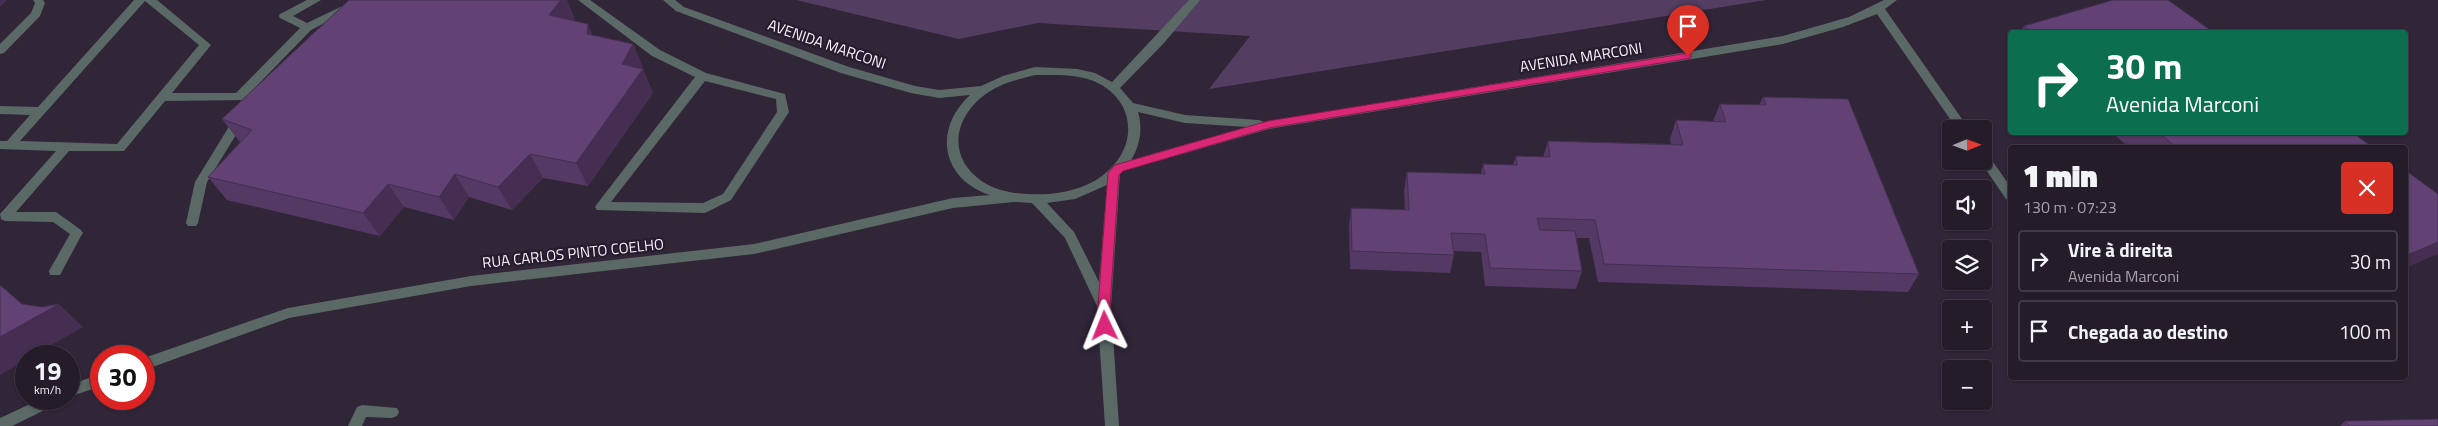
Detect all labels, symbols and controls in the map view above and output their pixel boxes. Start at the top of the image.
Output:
pin [1667,5,1709,56]
icon: arrive [1674,12,1702,40]
street label: AVENIDA MARCONI [765,13,889,75]
street label: AVENIDA MARCONI [1518,36,1644,78]
text: 30 m [2106,39,2182,93]
icon: right [2023,50,2088,115]
text: Avenida Marconi [2106,87,2259,121]
north arrow [1942,120,1992,170]
map controls [1942,120,1992,410]
text: 1 min [2023,153,2098,199]
button: close [2341,162,2393,214]
button: sound [1942,180,1992,230]
text: 130 m · 07:23 [2023,195,2117,219]
street label: RUA CARLOS PINTO COELHO [481,232,665,274]
text: Vire à direita [2068,235,2173,264]
button: layers [1942,240,1992,290]
icon: right [2025,247,2053,275]
text: 30 m [2350,247,2391,276]
text: Avenida Marconi [2068,264,2179,288]
position arrow [1078,299,1130,351]
button: + [1942,300,1992,350]
icon: arrive [2025,317,2053,345]
text: Chegada ao destino [2068,317,2228,346]
text: 100 m [2339,317,2391,346]
speed limit sign: 30 [90,345,155,410]
text: 19 [33,352,62,390]
button: − [1942,360,1992,410]
text: km/h [34,380,61,399]

